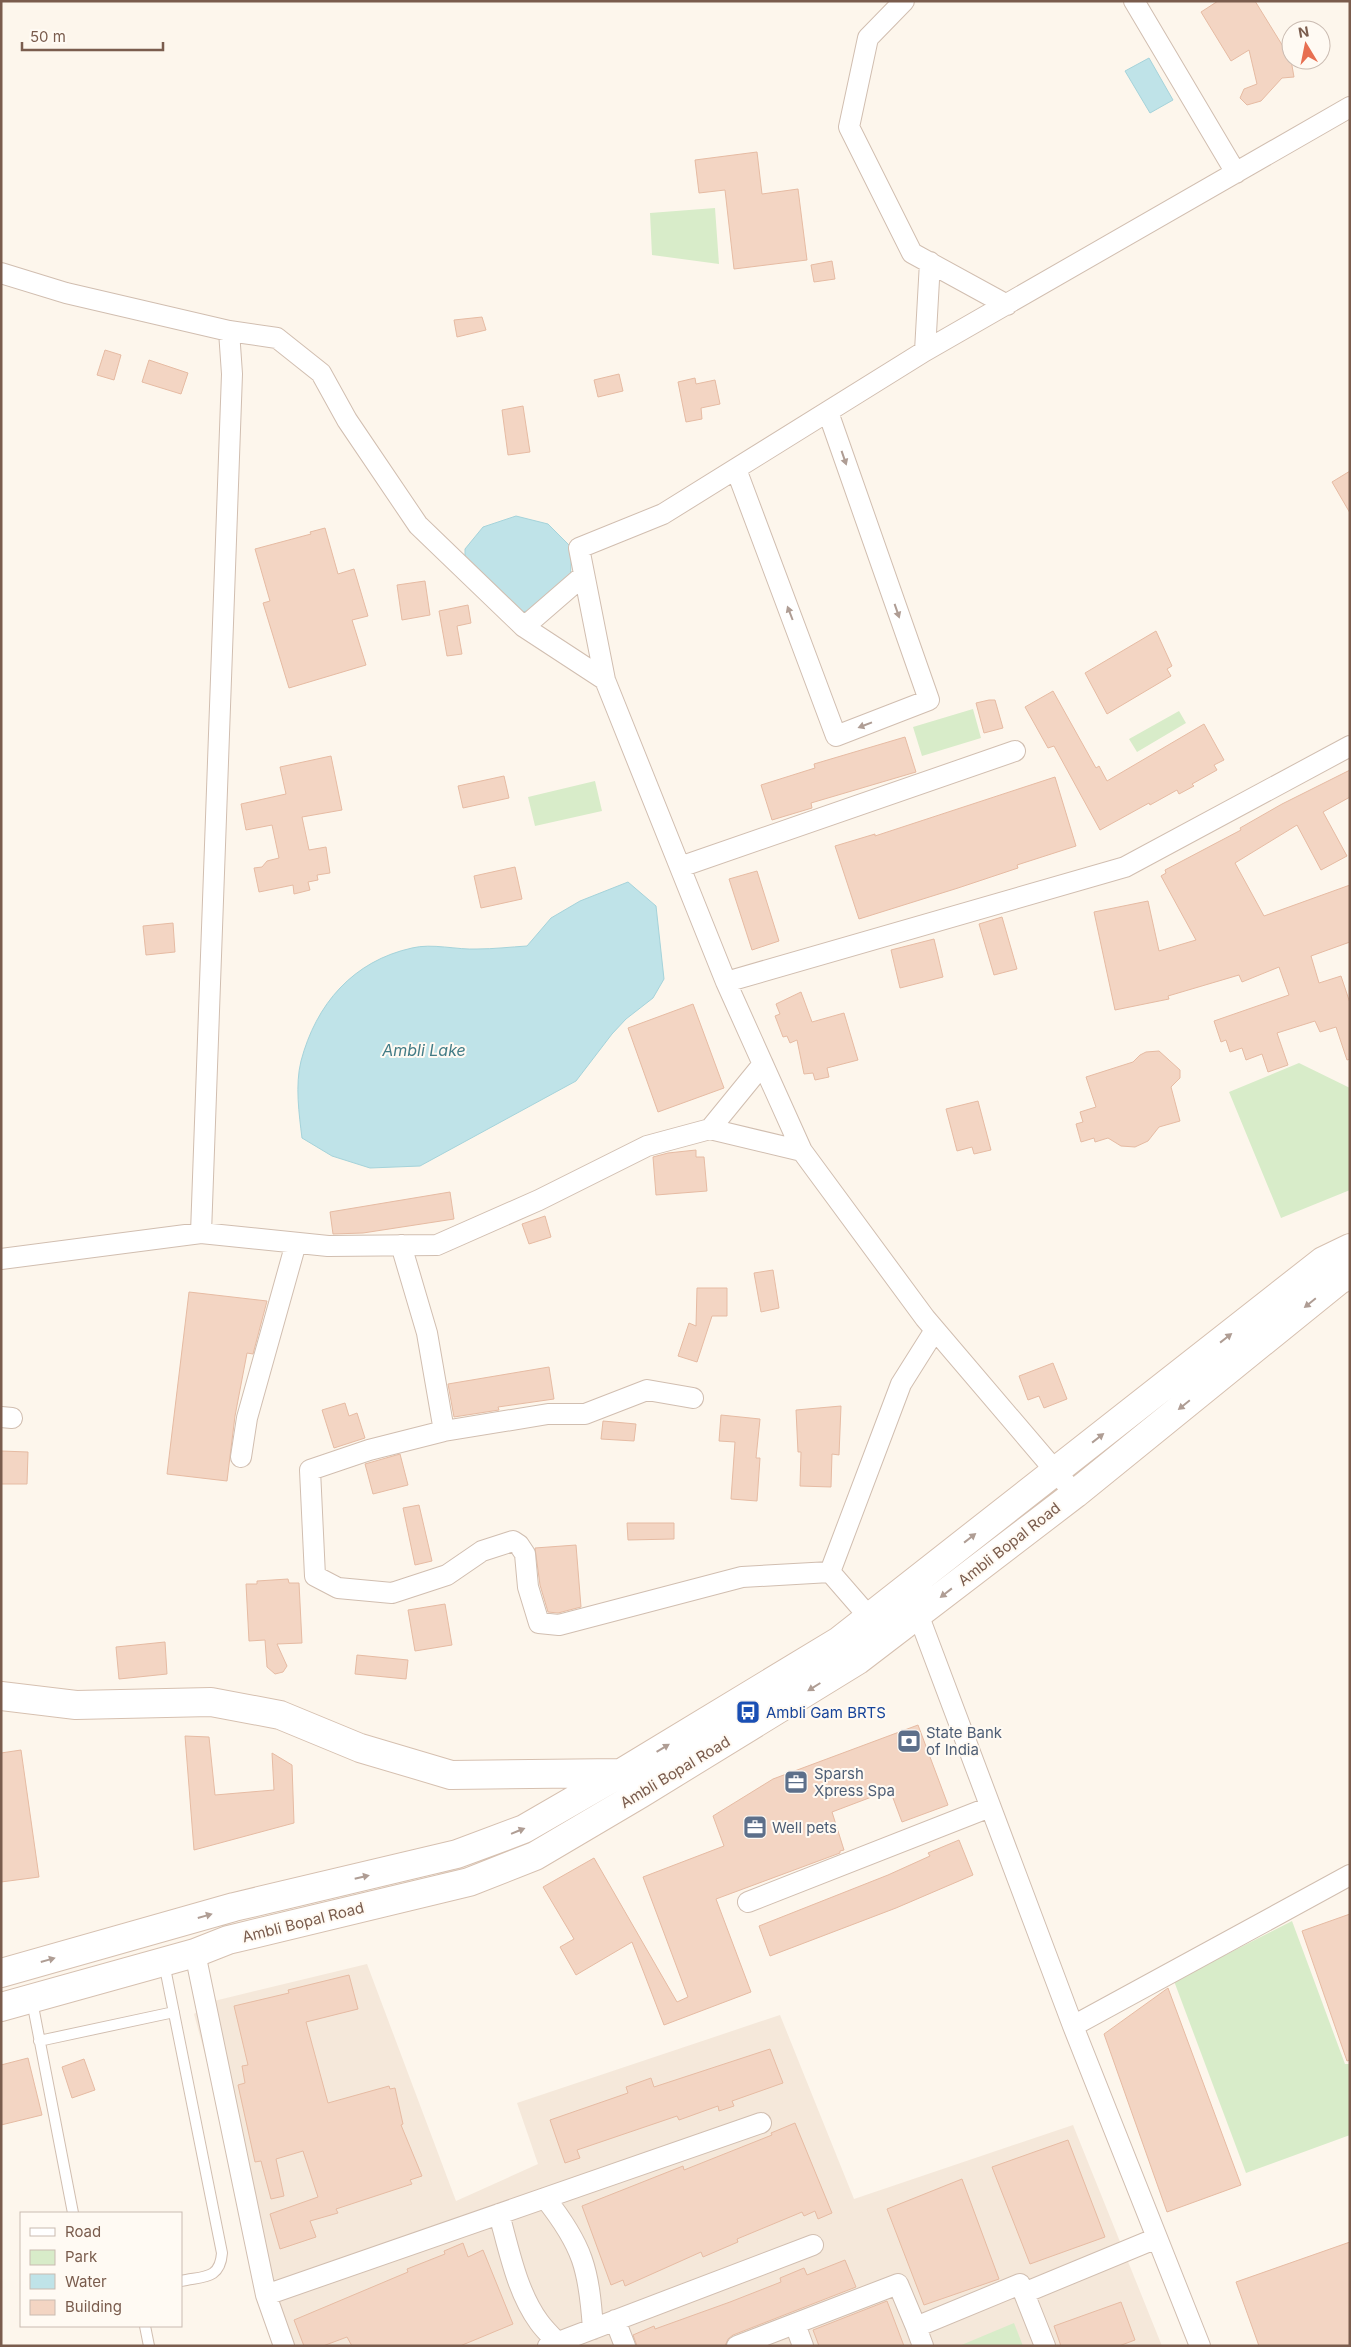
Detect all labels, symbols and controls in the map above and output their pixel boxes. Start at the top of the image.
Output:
scale bar [22,20,164,52]
north arrow [1281,20,1331,70]
text: N [1297,22,1310,41]
text: 50 m [30,27,66,46]
one-way arrow [840,451,848,466]
one-way arrow [894,604,902,619]
one-way arrow [786,605,793,620]
one-way arrow [857,721,872,729]
water label: Ambli Lake [381,1040,466,1060]
one-way arrow [1304,1298,1317,1309]
one-way arrow [1219,1332,1232,1343]
one-way arrow [1178,1400,1191,1411]
one-way arrow [1091,1433,1105,1443]
street label: Ambli Bopal Road [954,1498,1064,1590]
one-way arrow [963,1533,976,1544]
one-way arrow [940,1587,953,1598]
one-way arrow [808,1682,821,1692]
bus stop icon: Ambli Gam BRTS [735,1699,761,1725]
place label: Ambli Gam BRTS [766,1703,886,1722]
place label: State Bank of India [926,1723,1003,1759]
bank icon: State Bank of India [896,1728,922,1754]
street label: Ambli Bopal Road [617,1732,733,1812]
one-way arrow [656,1743,669,1752]
place label: Sparsh Xpress Spa [814,1764,895,1800]
office icon: Sparsh Xpress Spa [783,1769,809,1795]
office icon: Well pets [742,1814,768,1840]
place label: Well pets [772,1818,837,1837]
one-way arrow [511,1827,526,1835]
one-way arrow [355,1873,370,1881]
street label: Ambli Bopal Road [240,1898,366,1946]
one-way arrow [197,1911,212,1919]
one-way arrow [41,1955,56,1963]
legend [20,2212,182,2327]
text: Road [65,2222,101,2241]
text: Park [65,2247,98,2266]
text: Water [65,2272,107,2291]
text: Building [65,2297,122,2316]

